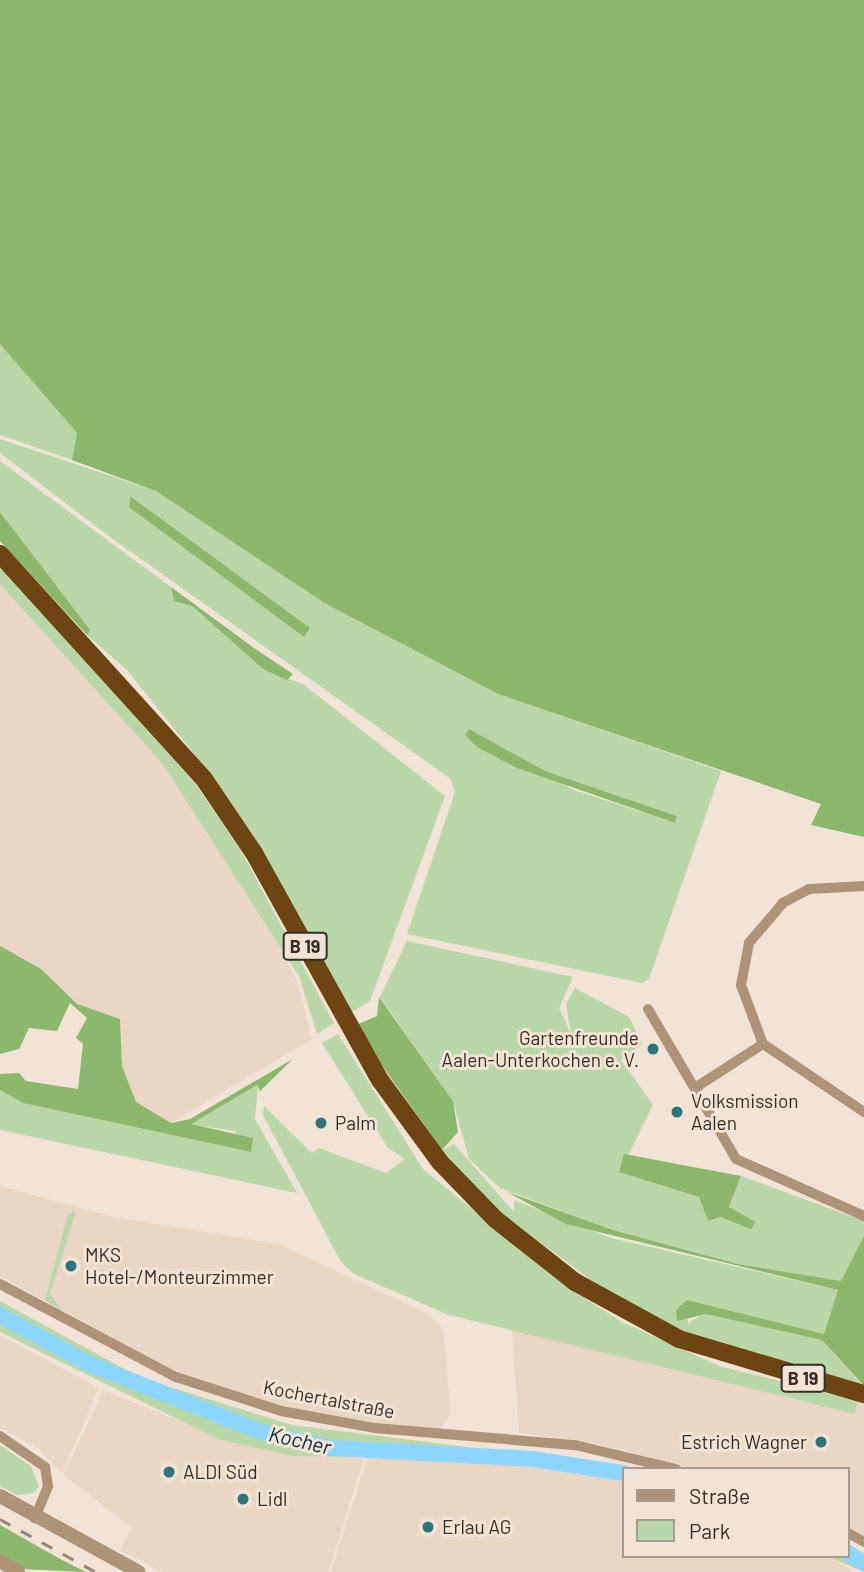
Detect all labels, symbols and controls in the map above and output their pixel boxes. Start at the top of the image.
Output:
road number: B 19 [282,931,328,960]
place label: Gartenfreunde Aalen-Unterkochen e. V. [442,1027,639,1071]
marker: Gartenfreunde Aalen-Unterkochen e. V. [645,1041,661,1057]
place label: Volksmission Aalen [691,1090,799,1134]
marker: Volksmission Aalen [669,1104,685,1120]
place label: Palm [335,1112,376,1134]
marker: Palm [313,1115,329,1131]
place label: MKS Hotel-/Monteurzimmer [85,1244,274,1288]
marker: MKS Hotel-/Monteurzimmer [63,1258,79,1274]
road number: B 19 [780,1364,826,1392]
street label: Kochertalstraße [261,1375,397,1423]
water label: Kocher [267,1421,333,1459]
place label: Estrich Wagner [681,1431,807,1453]
marker: Estrich Wagner [813,1434,829,1450]
place label: ALDI Süd [183,1461,257,1483]
marker: ALDI Süd [161,1464,177,1480]
legend [622,1467,850,1558]
text: Straße [689,1483,750,1508]
place label: Lidl [257,1488,287,1510]
marker: Lidl [235,1491,251,1507]
place label: Erlau AG [442,1516,511,1538]
text: Park [689,1518,730,1543]
marker: Erlau AG [420,1519,436,1535]

